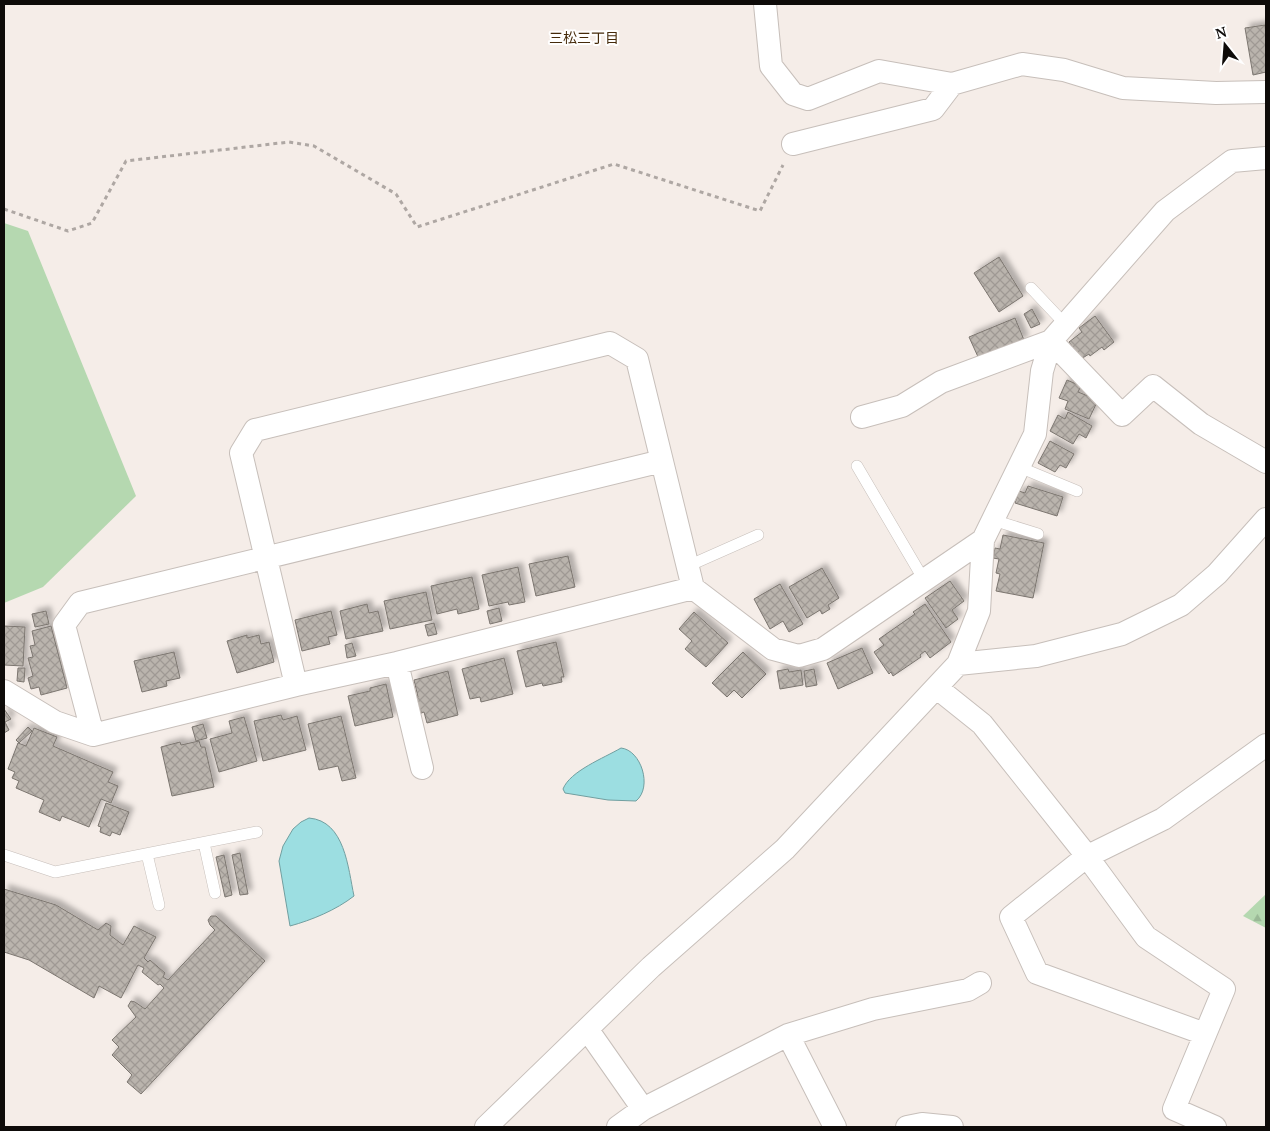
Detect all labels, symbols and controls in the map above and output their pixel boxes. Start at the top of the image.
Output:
north arrow [1200,20,1250,70]
text: N [1213,21,1229,43]
district label: 三松三丁目 [549,28,619,47]

